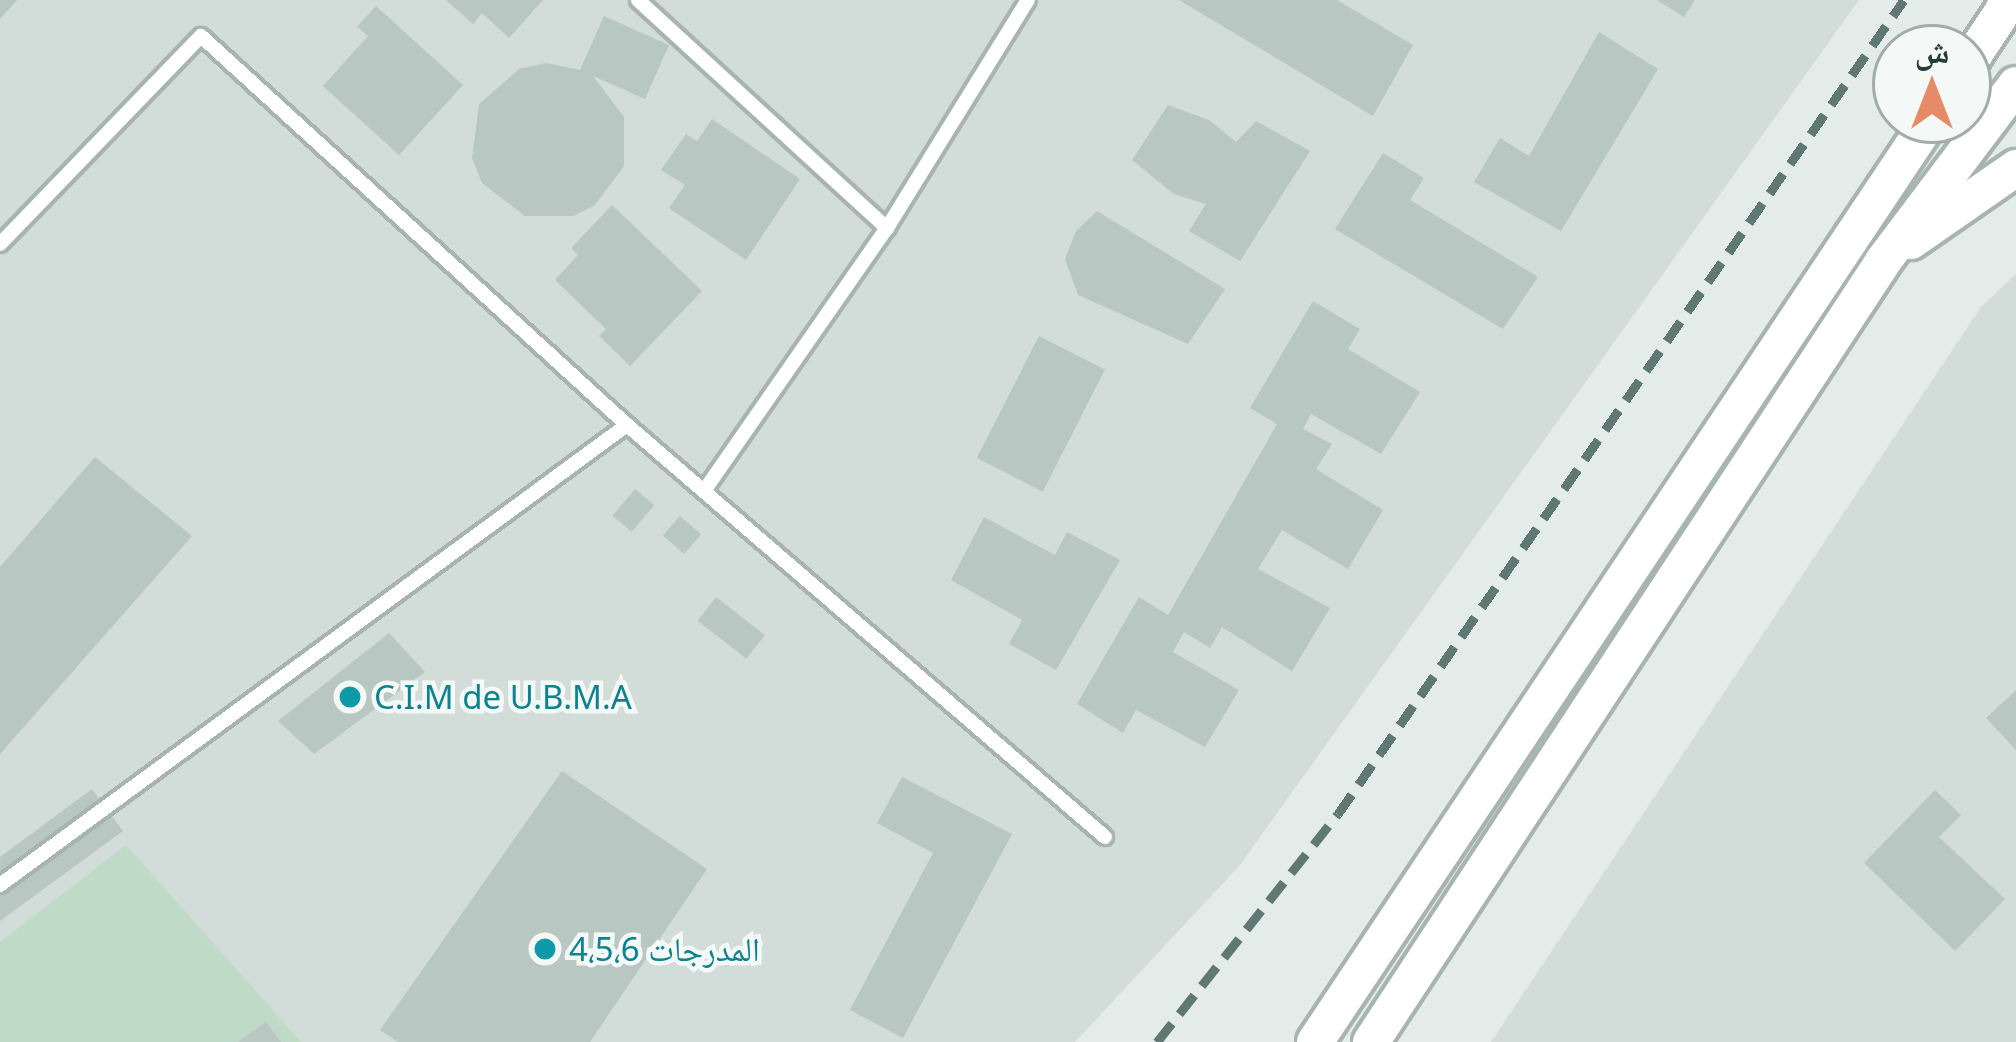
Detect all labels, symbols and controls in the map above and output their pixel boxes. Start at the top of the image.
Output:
north arrow [1872,24,1992,144]
text: ش [1914,28,1950,73]
place label: C.I.M de U.B.M.A [374,677,632,717]
marker: C.I.M de U.B.M.A [337,684,363,710]
place label: المدرجات 4،5،6 [569,929,760,969]
marker: المدرجات 4،5،6 [532,936,558,962]

